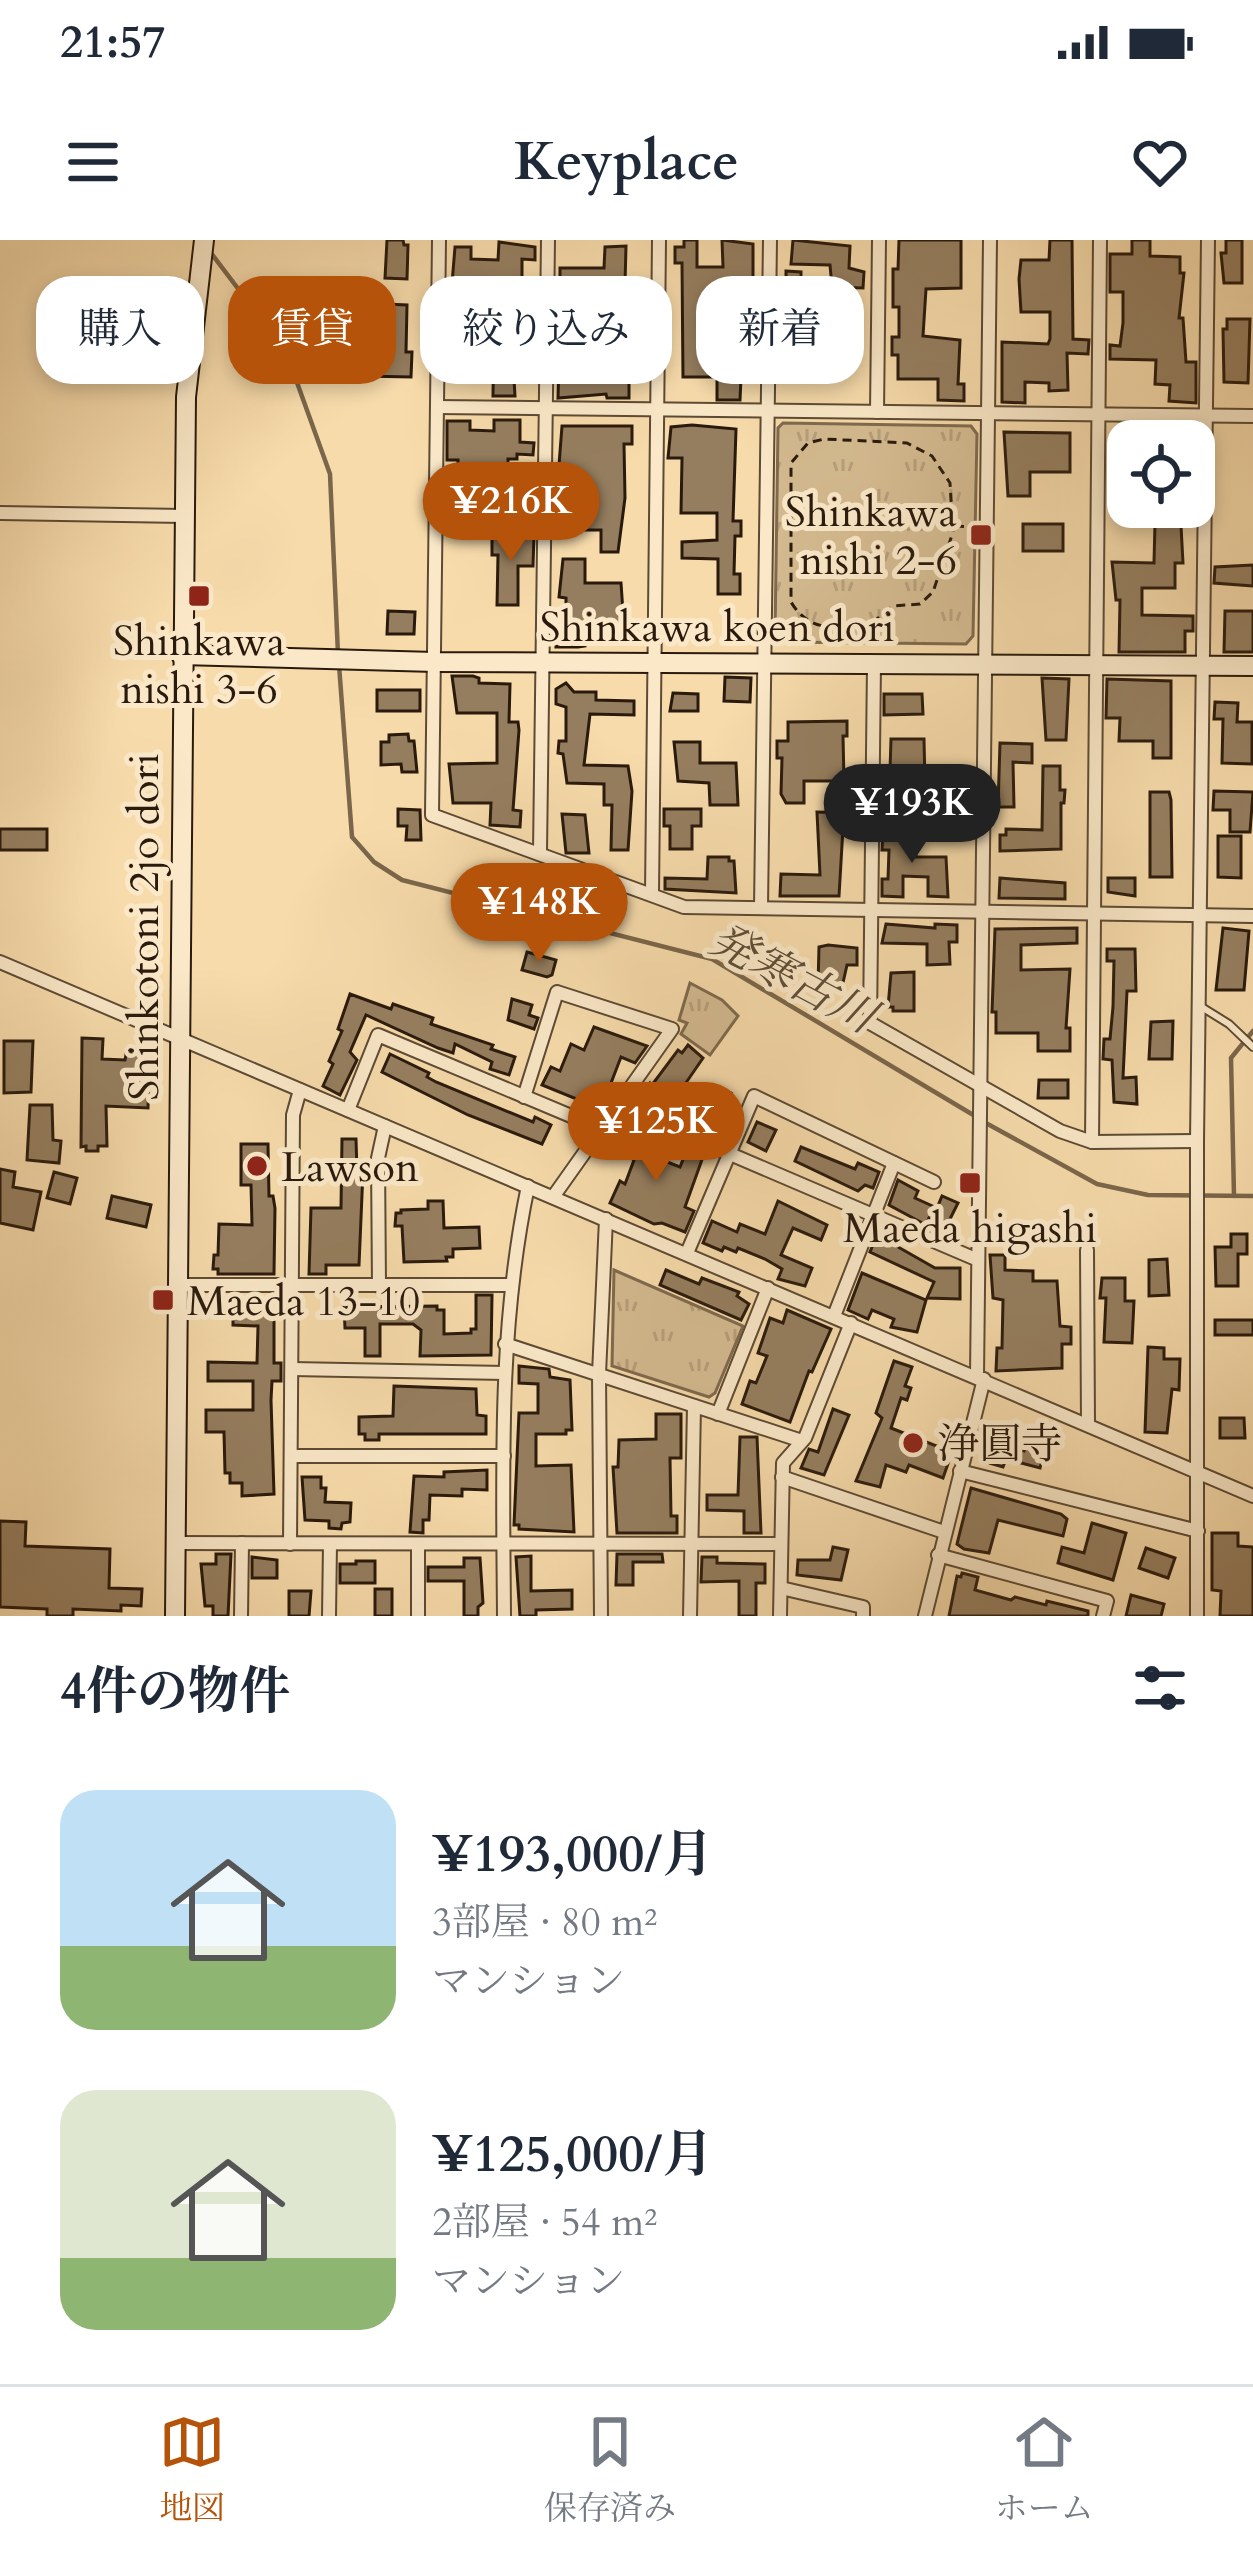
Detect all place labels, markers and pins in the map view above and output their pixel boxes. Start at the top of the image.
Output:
pin: ¥216K [427,462,595,564]
place label: Shinkawa nishi 2-6 [785,484,957,589]
marker: Shinkawa nishi 2-6 [968,522,994,548]
marker: Shinkawa nishi 3-6 [186,583,212,609]
place label: Shinkawa nishi 3-6 [113,613,285,718]
pin: ¥193K [828,764,996,866]
pin: ¥148K [455,863,623,965]
pin: ¥125K [572,1082,740,1184]
place label: Lawson [281,1139,419,1196]
marker: Lawson [244,1153,270,1179]
marker: Maeda higashi [957,1170,983,1196]
place label: Maeda higashi [843,1200,1097,1257]
place label: Maeda 13-10 [187,1273,420,1330]
marker: Maeda 13-10 [150,1287,176,1313]
place label: 浄圓寺 [937,1416,1063,1473]
marker: 浄圓寺 [900,1430,926,1456]

